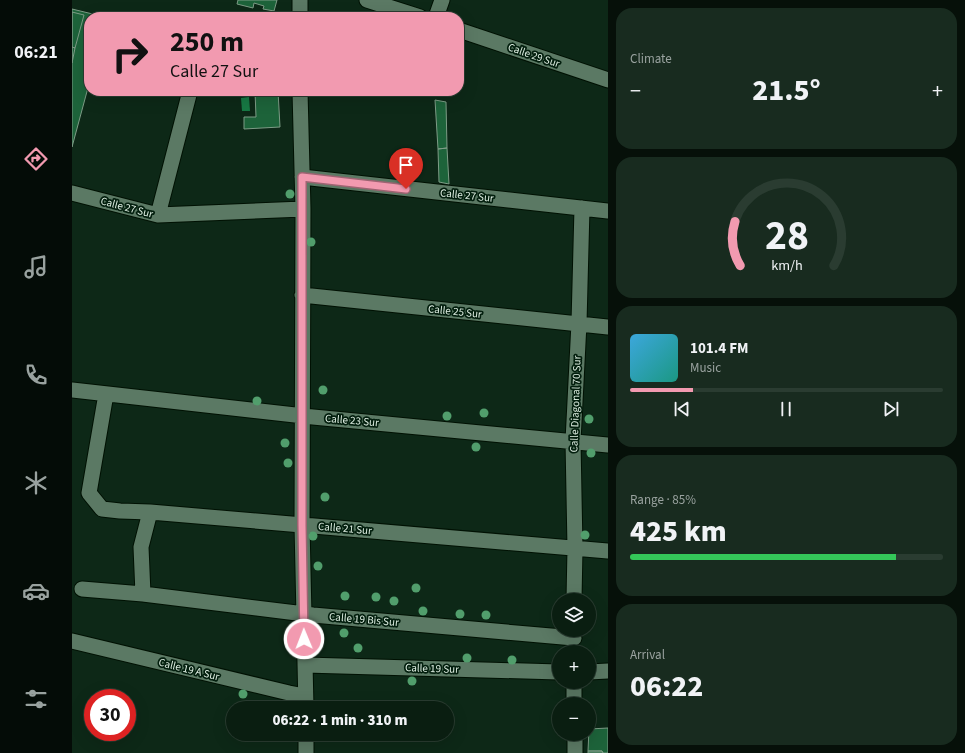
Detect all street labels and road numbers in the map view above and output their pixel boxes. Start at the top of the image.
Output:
street label: Calle 29 Sur [506,40,562,71]
street label: Calle 27 Sur [439,185,495,206]
street label: Calle 27 Sur [99,193,155,222]
street label: Calle 25 Sur [427,301,483,322]
street label: Calle Diagonal 70 Sur [566,355,585,453]
street label: Calle 23 Sur [324,411,380,430]
street label: Calle 21 Sur [317,519,373,538]
street label: Calle 19 Bis Sur [328,609,400,630]
street label: Calle 19 A Sur [157,655,221,684]
street label: Calle 19 Sur [405,660,459,677]

